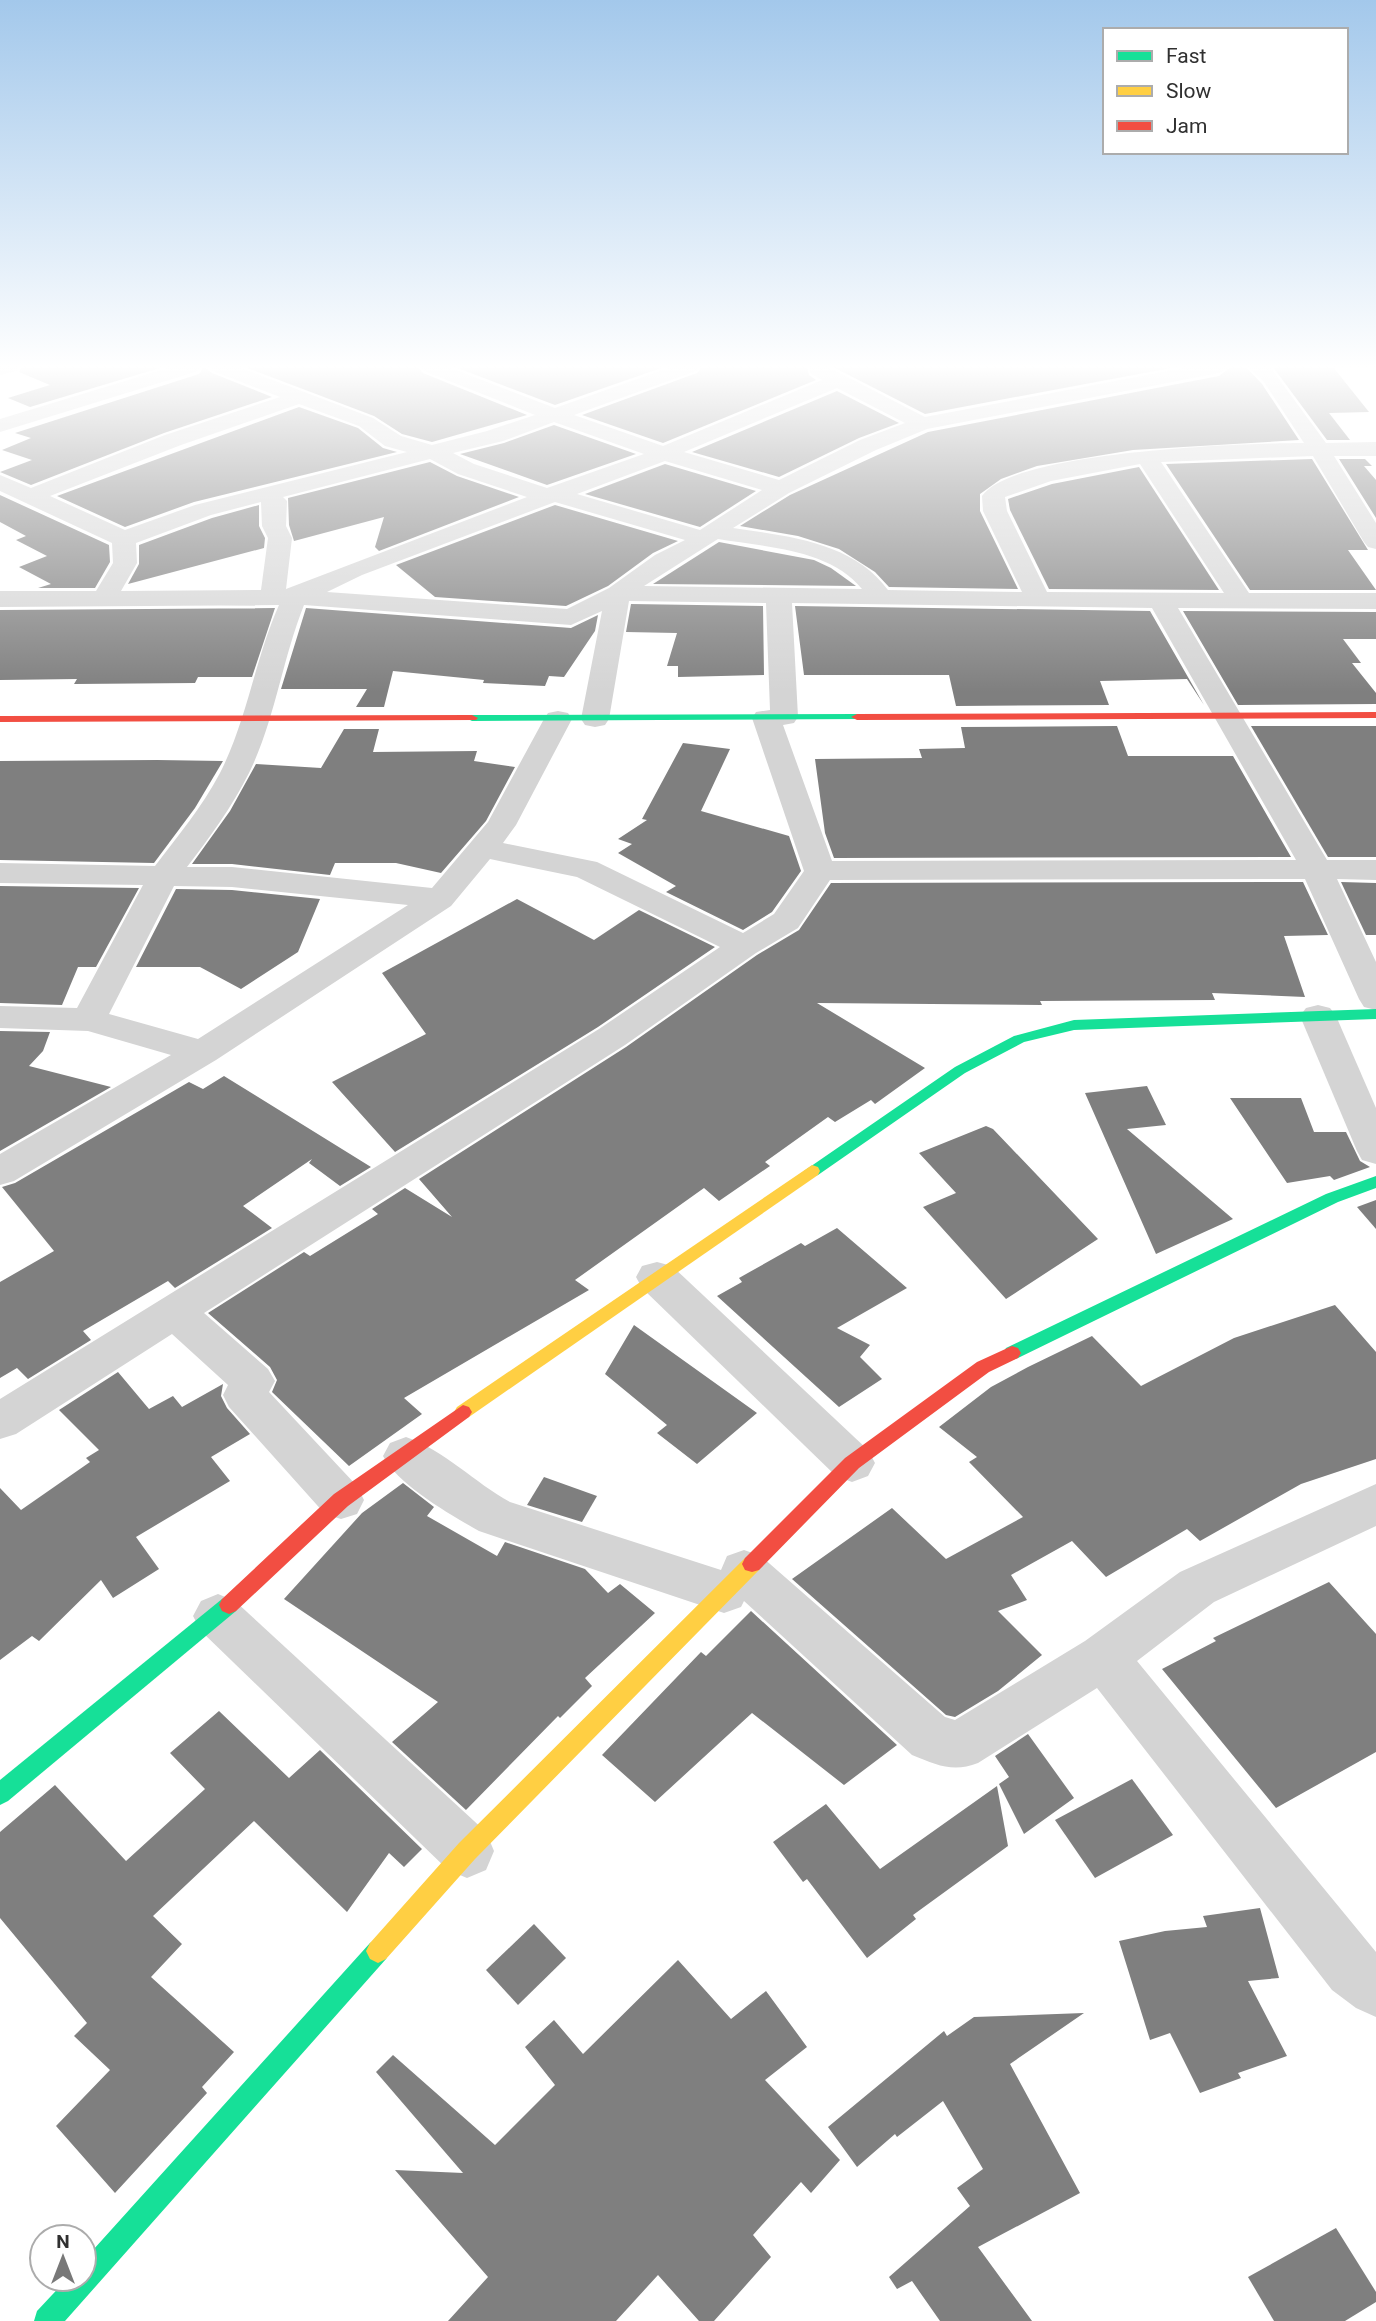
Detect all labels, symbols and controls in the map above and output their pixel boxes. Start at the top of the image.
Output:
legend [1103,28,1348,154]
text: Fast [1166,44,1207,68]
text: Slow [1166,79,1212,103]
text: Jam [1166,114,1207,138]
north arrow [28,2223,98,2293]
text: N [56,2230,70,2253]

